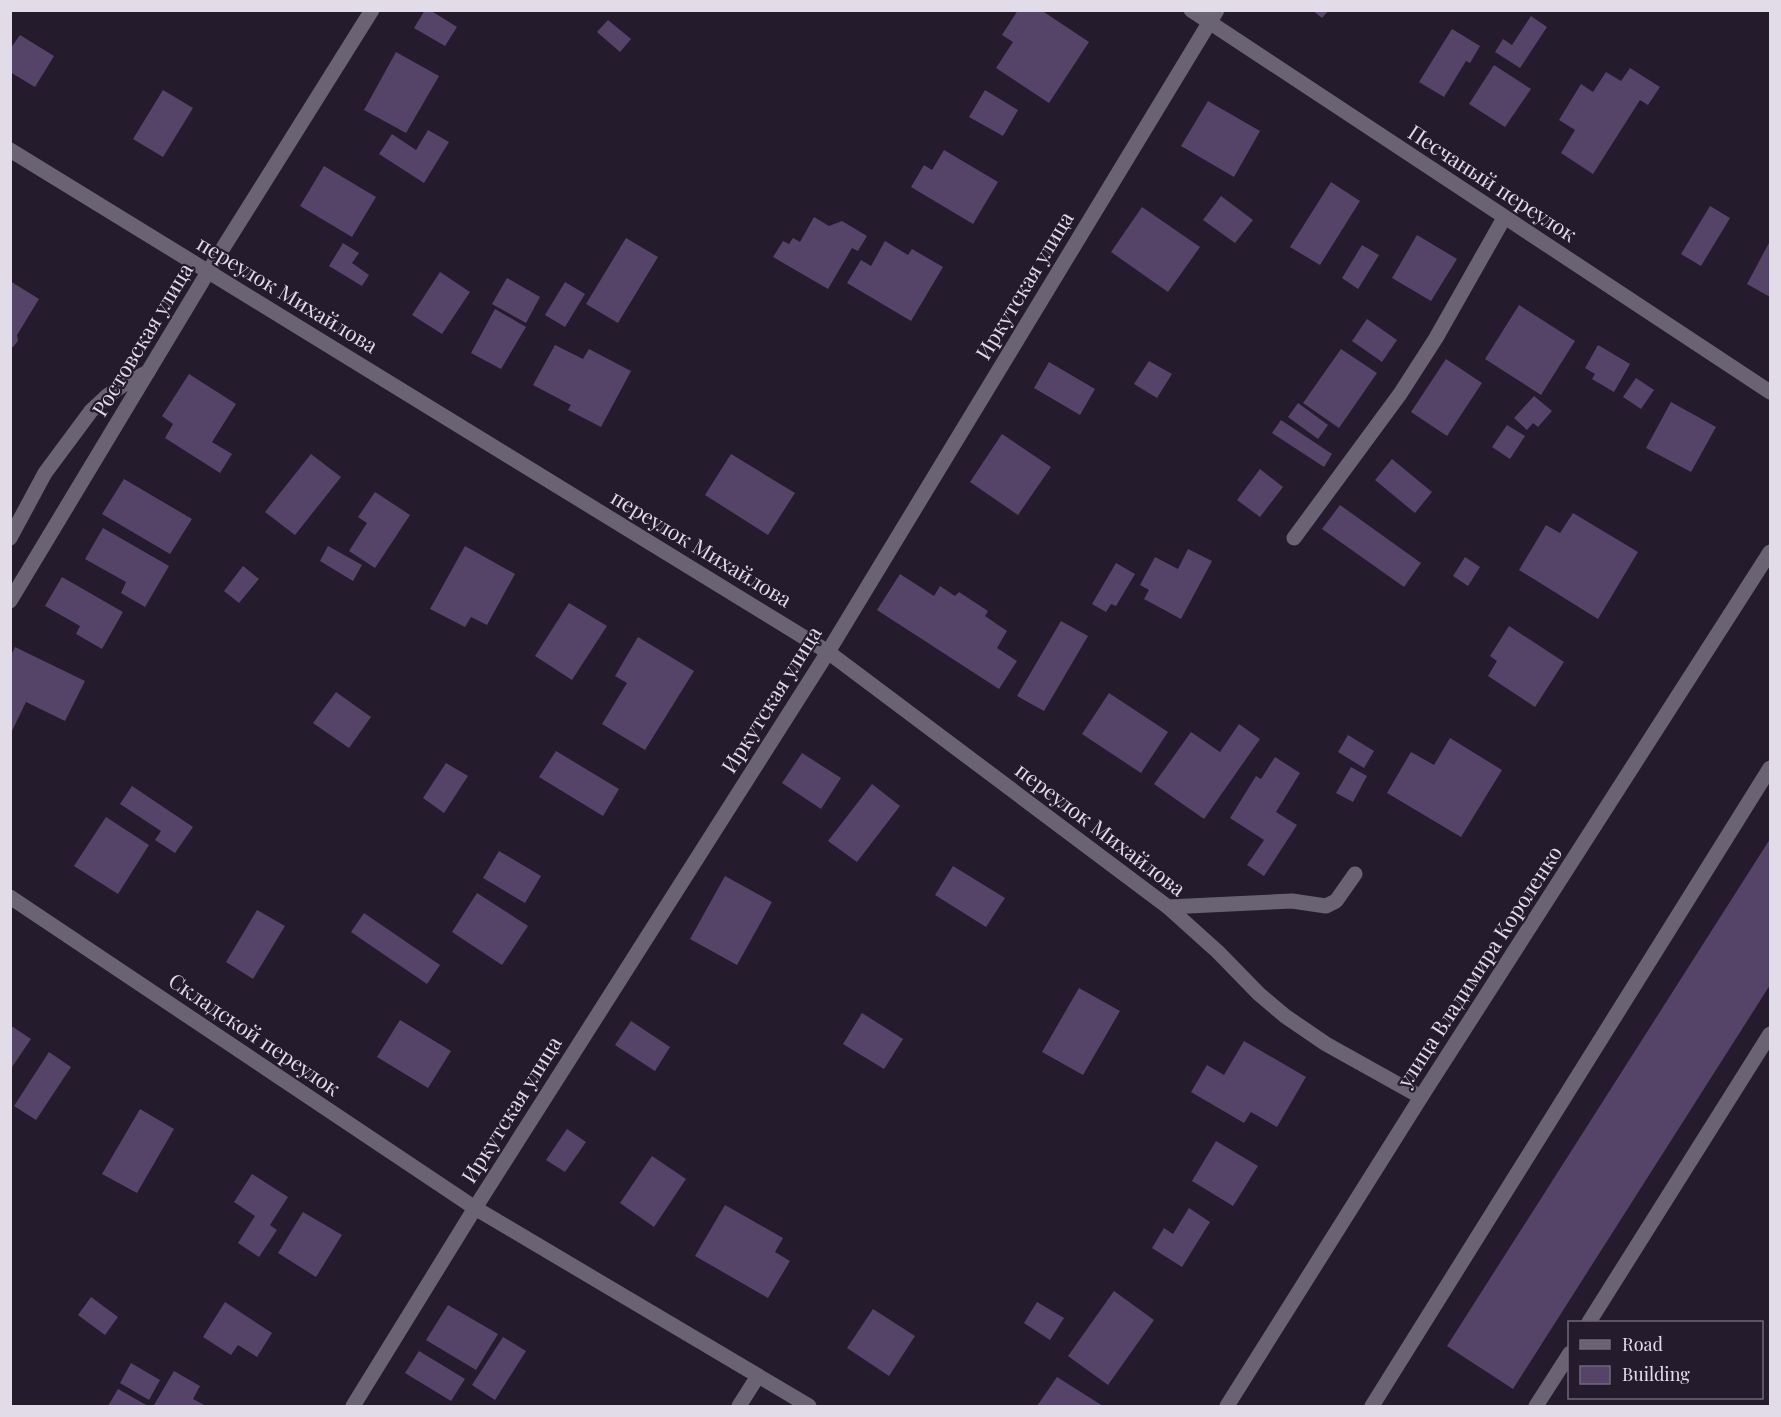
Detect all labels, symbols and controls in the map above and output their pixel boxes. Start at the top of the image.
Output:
street label: Песчаный переулок [1403,117,1583,247]
street label: Иркутская улица [968,205,1079,364]
street label: переулок Михайлова [192,228,384,359]
street label: Ростовская улица [84,257,198,421]
street label: переулок Михайлова [606,482,798,613]
street label: Иркутская улица [714,620,827,778]
street label: переулок Михайлова [1010,755,1192,902]
street label: улица Владимира Короленко [1389,839,1567,1093]
street label: Складской переулок [164,965,346,1101]
street label: Иркутская улица [454,1030,567,1188]
legend [1568,1321,1763,1399]
text: Road [1622,1332,1663,1356]
text: Building [1622,1362,1690,1386]

